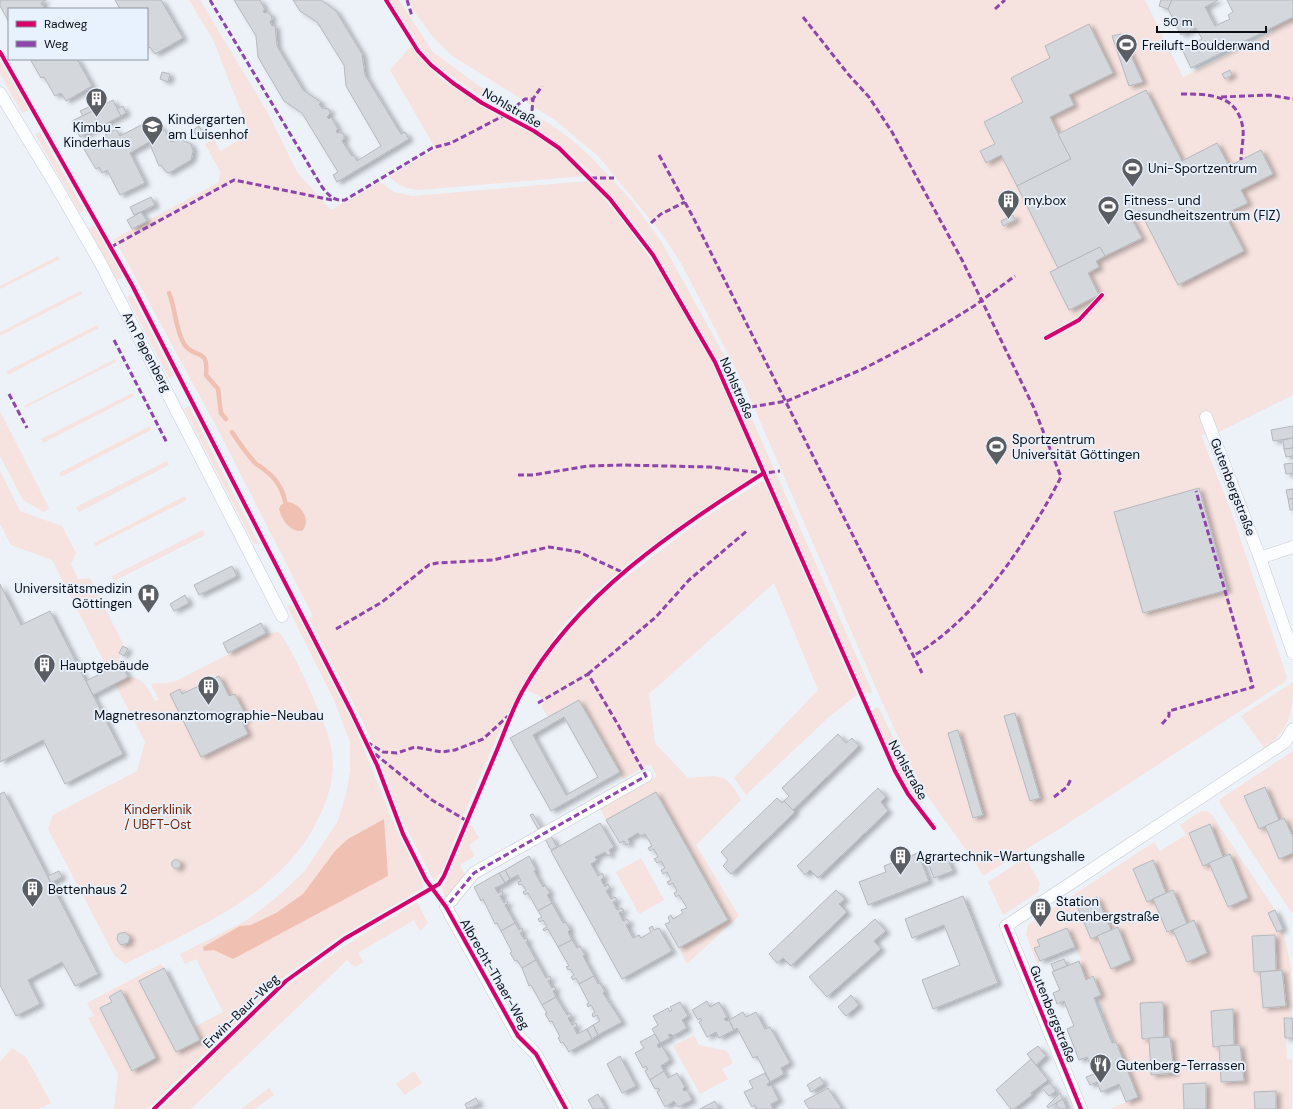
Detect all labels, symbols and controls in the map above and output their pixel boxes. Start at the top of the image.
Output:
legend [8,8,148,60]
scale bar [1157,8,1266,34]
text: 50 m [1163,14,1192,30]
text: Radweg [44,16,88,32]
sports icon: Freiluft-Boulderwand [1114,32,1140,65]
text: Weg [44,36,69,52]
place label: Freiluft-Boulderwand [1142,37,1270,54]
street label: Nohlstraße [479,84,545,132]
building icon: Kimbu - Kinderhaus [84,86,110,119]
place label: Kindergarten am Luisenhof [168,111,249,143]
school or university icon: Kindergarten am Luisenhof [139,113,165,146]
place label: Kimbu - Kinderhaus [63,119,131,151]
sports icon: Uni-Sportzentrum [1119,155,1145,188]
place label: Uni-Sportzentrum [1148,160,1257,177]
building icon: my.box [995,187,1021,220]
place label: my.box [1024,192,1067,209]
place label: Fitness- und Gesundheitszentrum (FIZ) [1124,192,1281,224]
sports icon: Fitness- und Gesundheitszentrum (FIZ) [1096,194,1122,227]
street label: Am Papenberg [119,309,175,395]
street label: Nohlstraße [716,354,758,422]
place label: Sportzentrum Universität Göttingen [1012,431,1140,463]
sports icon: Sportzentrum Universität Göttingen [983,433,1009,466]
street label: Gutenbergstraße [1207,436,1259,538]
place label: Universitätsmedizin Göttingen [14,580,132,612]
hospital icon: Universitätsmedizin Göttingen [135,582,161,615]
building icon: Hauptgebäude [31,652,57,685]
place label: Hauptgebäude [60,657,149,674]
building icon: Magnetresonanztomographie-Neubau [196,674,222,707]
place label: Magnetresonanztomographie-Neubau [94,707,324,724]
street label: Nohlstraße [885,737,931,803]
park label: Kinderklinik / UBFT-Ost [124,801,193,833]
building icon: Agrartechnik-Wartungshalle [888,843,914,876]
place label: Agrartechnik-Wartungshalle [916,848,1085,865]
building icon: Bettenhaus 2 [19,876,45,909]
place label: Bettenhaus 2 [48,881,127,898]
place label: Station Gutenbergstraße [1056,893,1160,925]
building icon: Station Gutenbergstraße [1027,895,1053,928]
street label: Albrecht-Thaer-Weg [456,916,534,1032]
street label: Gutenbergstraße [1026,963,1080,1065]
street label: Erwin-Baur-Weg [199,970,283,1052]
restaurant icon: Gutenberg-Terrassen [1087,1052,1113,1085]
place label: Gutenberg-Terrassen [1116,1057,1245,1074]

